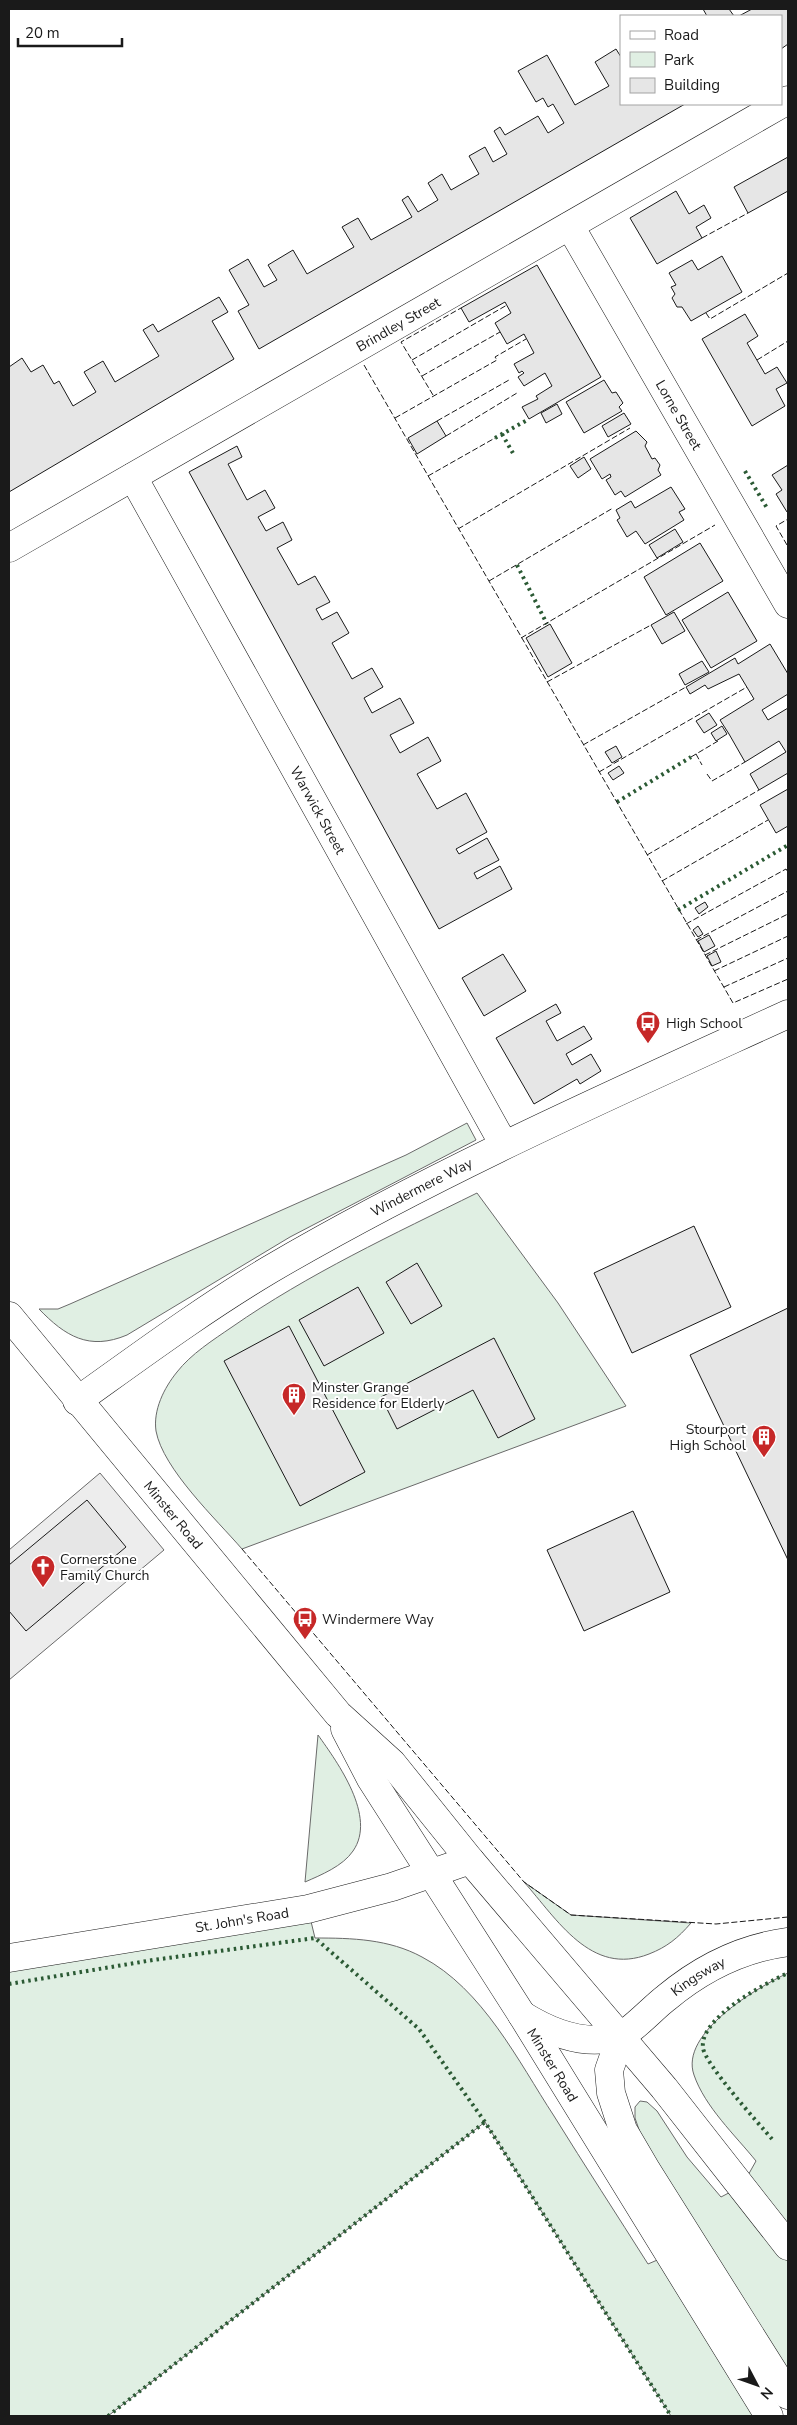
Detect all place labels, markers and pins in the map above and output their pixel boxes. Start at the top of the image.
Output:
bus stop icon: High School [635,1010,661,1044]
place label: High School [666,1014,743,1033]
place label: Minster Grange Residence for Elderly [312,1378,445,1413]
building icon: Minster Grange Residence for Elderly [281,1382,307,1416]
place label: Stourport High School [670,1420,747,1455]
building icon: Stourport High School [751,1424,777,1458]
place label: Cornerstone Family Church [60,1550,149,1585]
church icon: Cornerstone Family Church [30,1554,56,1588]
bus stop icon: Windermere Way [292,1606,318,1640]
place label: Windermere Way [322,1610,435,1629]

